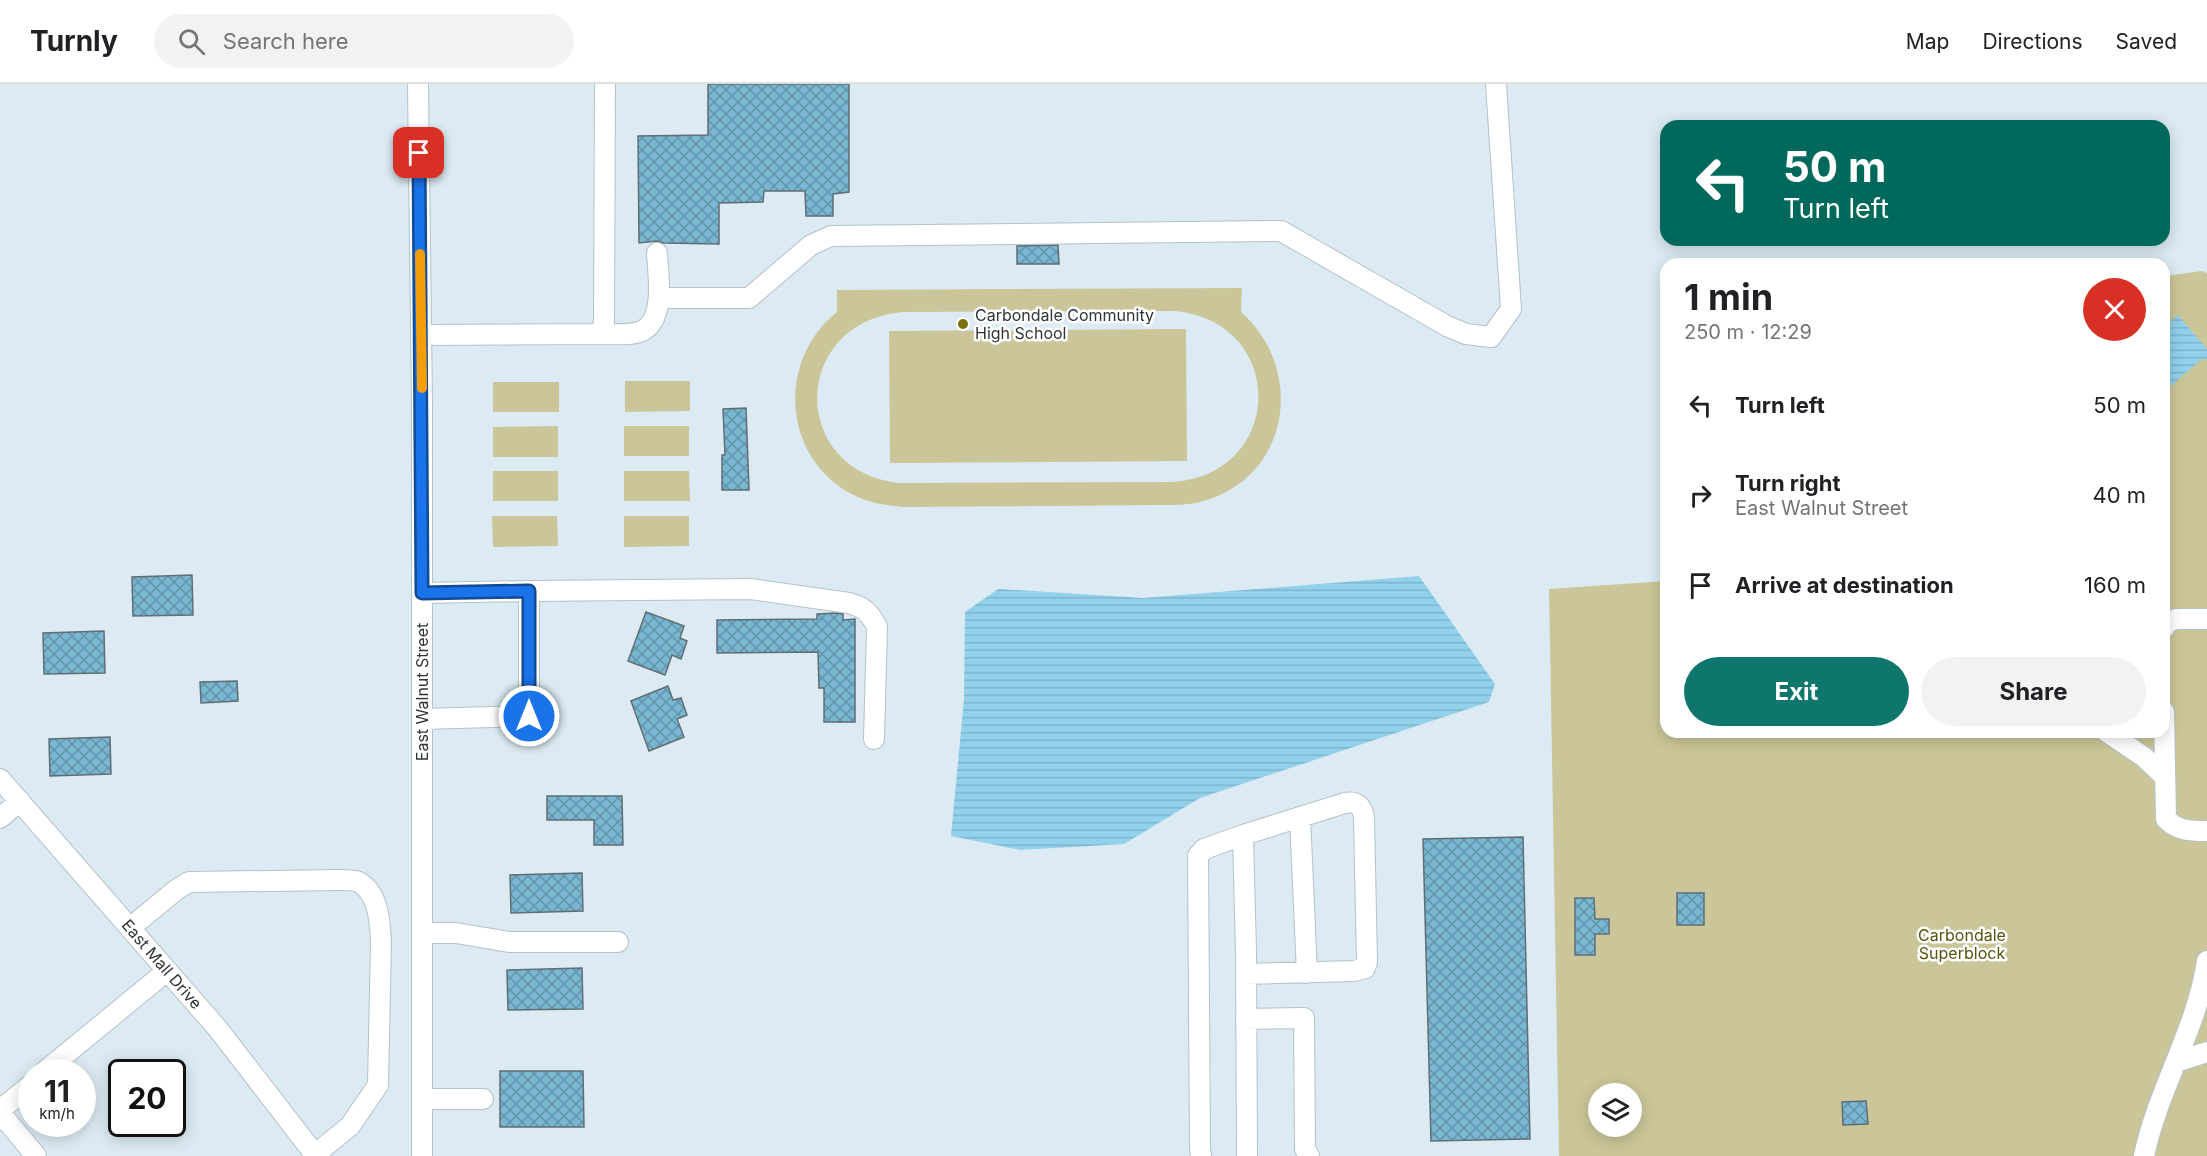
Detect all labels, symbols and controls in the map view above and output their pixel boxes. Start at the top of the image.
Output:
search box [154,14,574,68]
text: Turnly [30,24,118,58]
icon: search [175,25,208,58]
text: Search here [223,28,349,54]
text: Map [1906,29,1949,54]
text: Directions [1982,29,2083,54]
text: Saved [2116,29,2177,54]
pin [393,127,444,178]
icon: arrive [402,136,435,169]
text: 50 m [1783,141,1886,192]
icon: left [1684,144,1762,222]
text: Turn left [1783,192,1889,225]
text: 1 min [1684,275,1773,319]
button: close [2083,278,2146,341]
place label: Carbondale Community High School [975,305,1154,343]
marker: Carbondale Community High School [956,317,970,331]
text: 250 m · 12:29 [1684,320,1812,344]
icon: left [1684,389,1717,422]
text: Turn left [1735,392,1825,418]
text: 50 m [2093,392,2146,418]
text: Turn right [1735,470,1841,496]
icon: right [1684,479,1717,512]
text: 40 m [2092,482,2146,508]
text: East Walnut Street [1735,496,1908,520]
icon: arrive [1684,569,1717,602]
text: Arrive at destination [1735,572,1954,598]
text: 160 m [2084,572,2146,598]
street label: East Walnut Street [412,623,432,761]
button: Exit [1684,657,1909,726]
button: Share [1921,657,2146,726]
position arrow [497,684,561,748]
street label: East Mall Drive [118,915,206,1013]
park label: Carbondale Superblock [1918,925,2006,963]
speed limit sign: 20 [108,1059,186,1137]
text: 11 [44,1073,70,1109]
map controls [1588,1083,1642,1137]
button: layers [1588,1083,1642,1137]
text: km/h [39,1104,75,1123]

